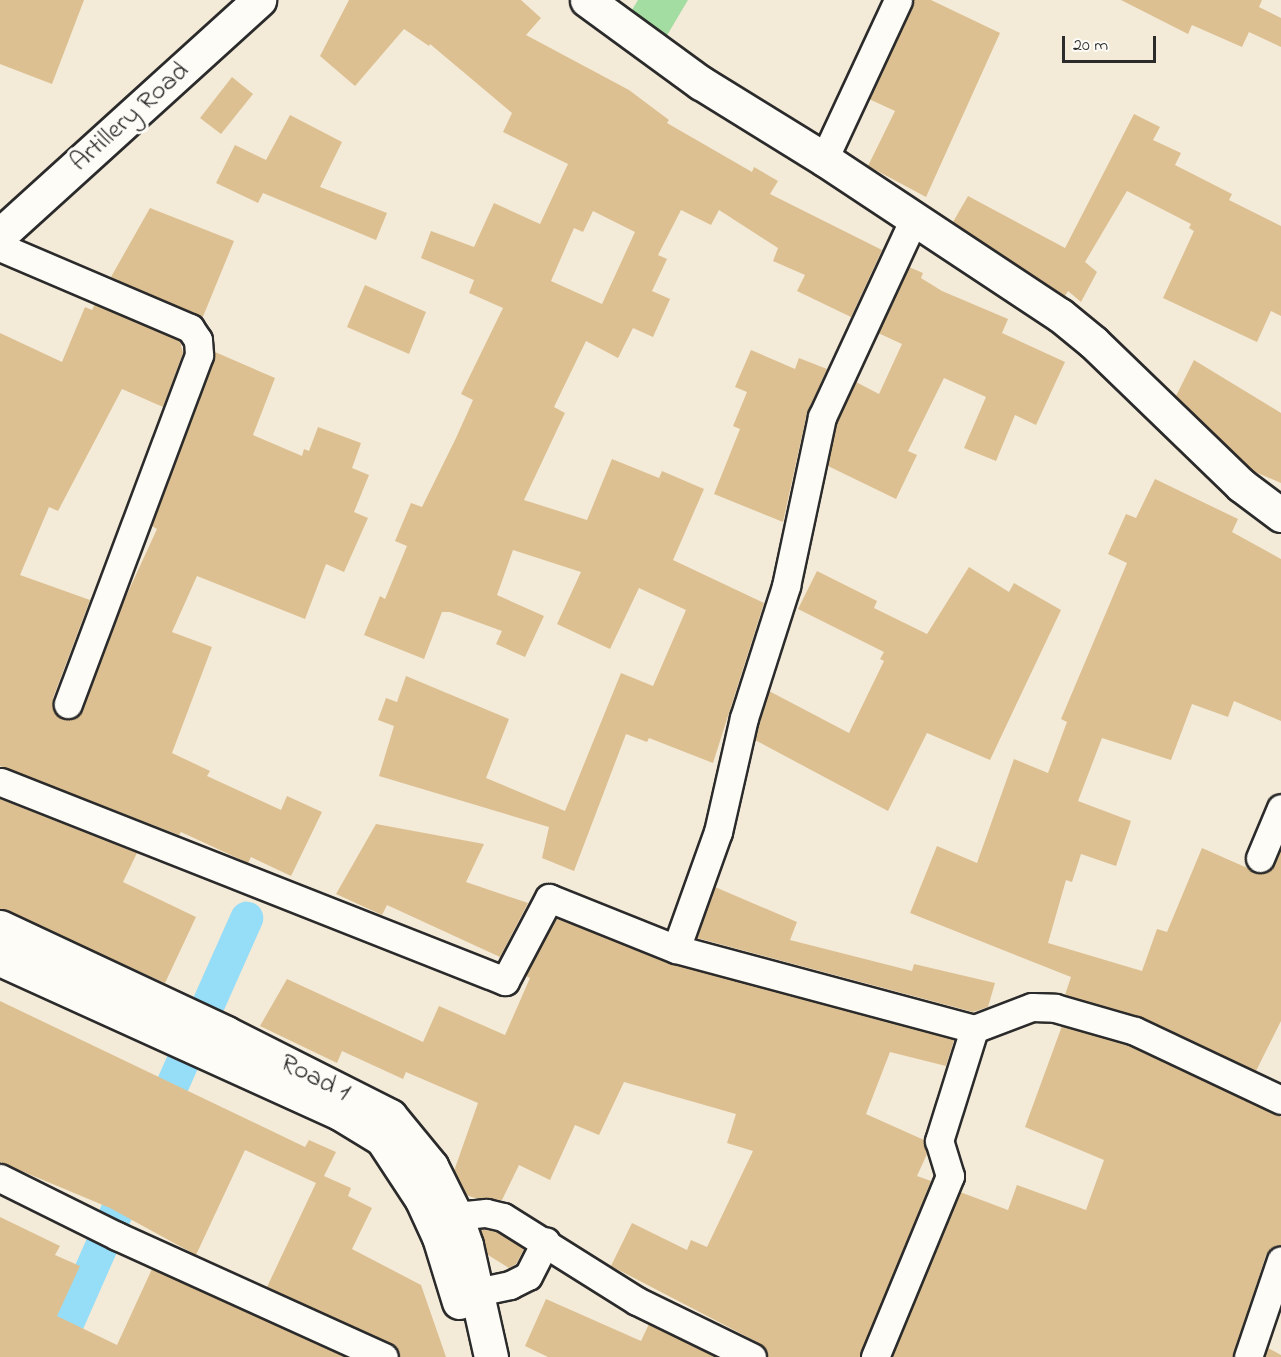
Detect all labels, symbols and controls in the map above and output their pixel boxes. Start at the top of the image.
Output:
scale bar [1065,24,1160,62]
text: 20 m [1073,33,1108,59]
street label: Artillery Road [64,55,196,179]
street label: Road 1 [275,1047,355,1109]

